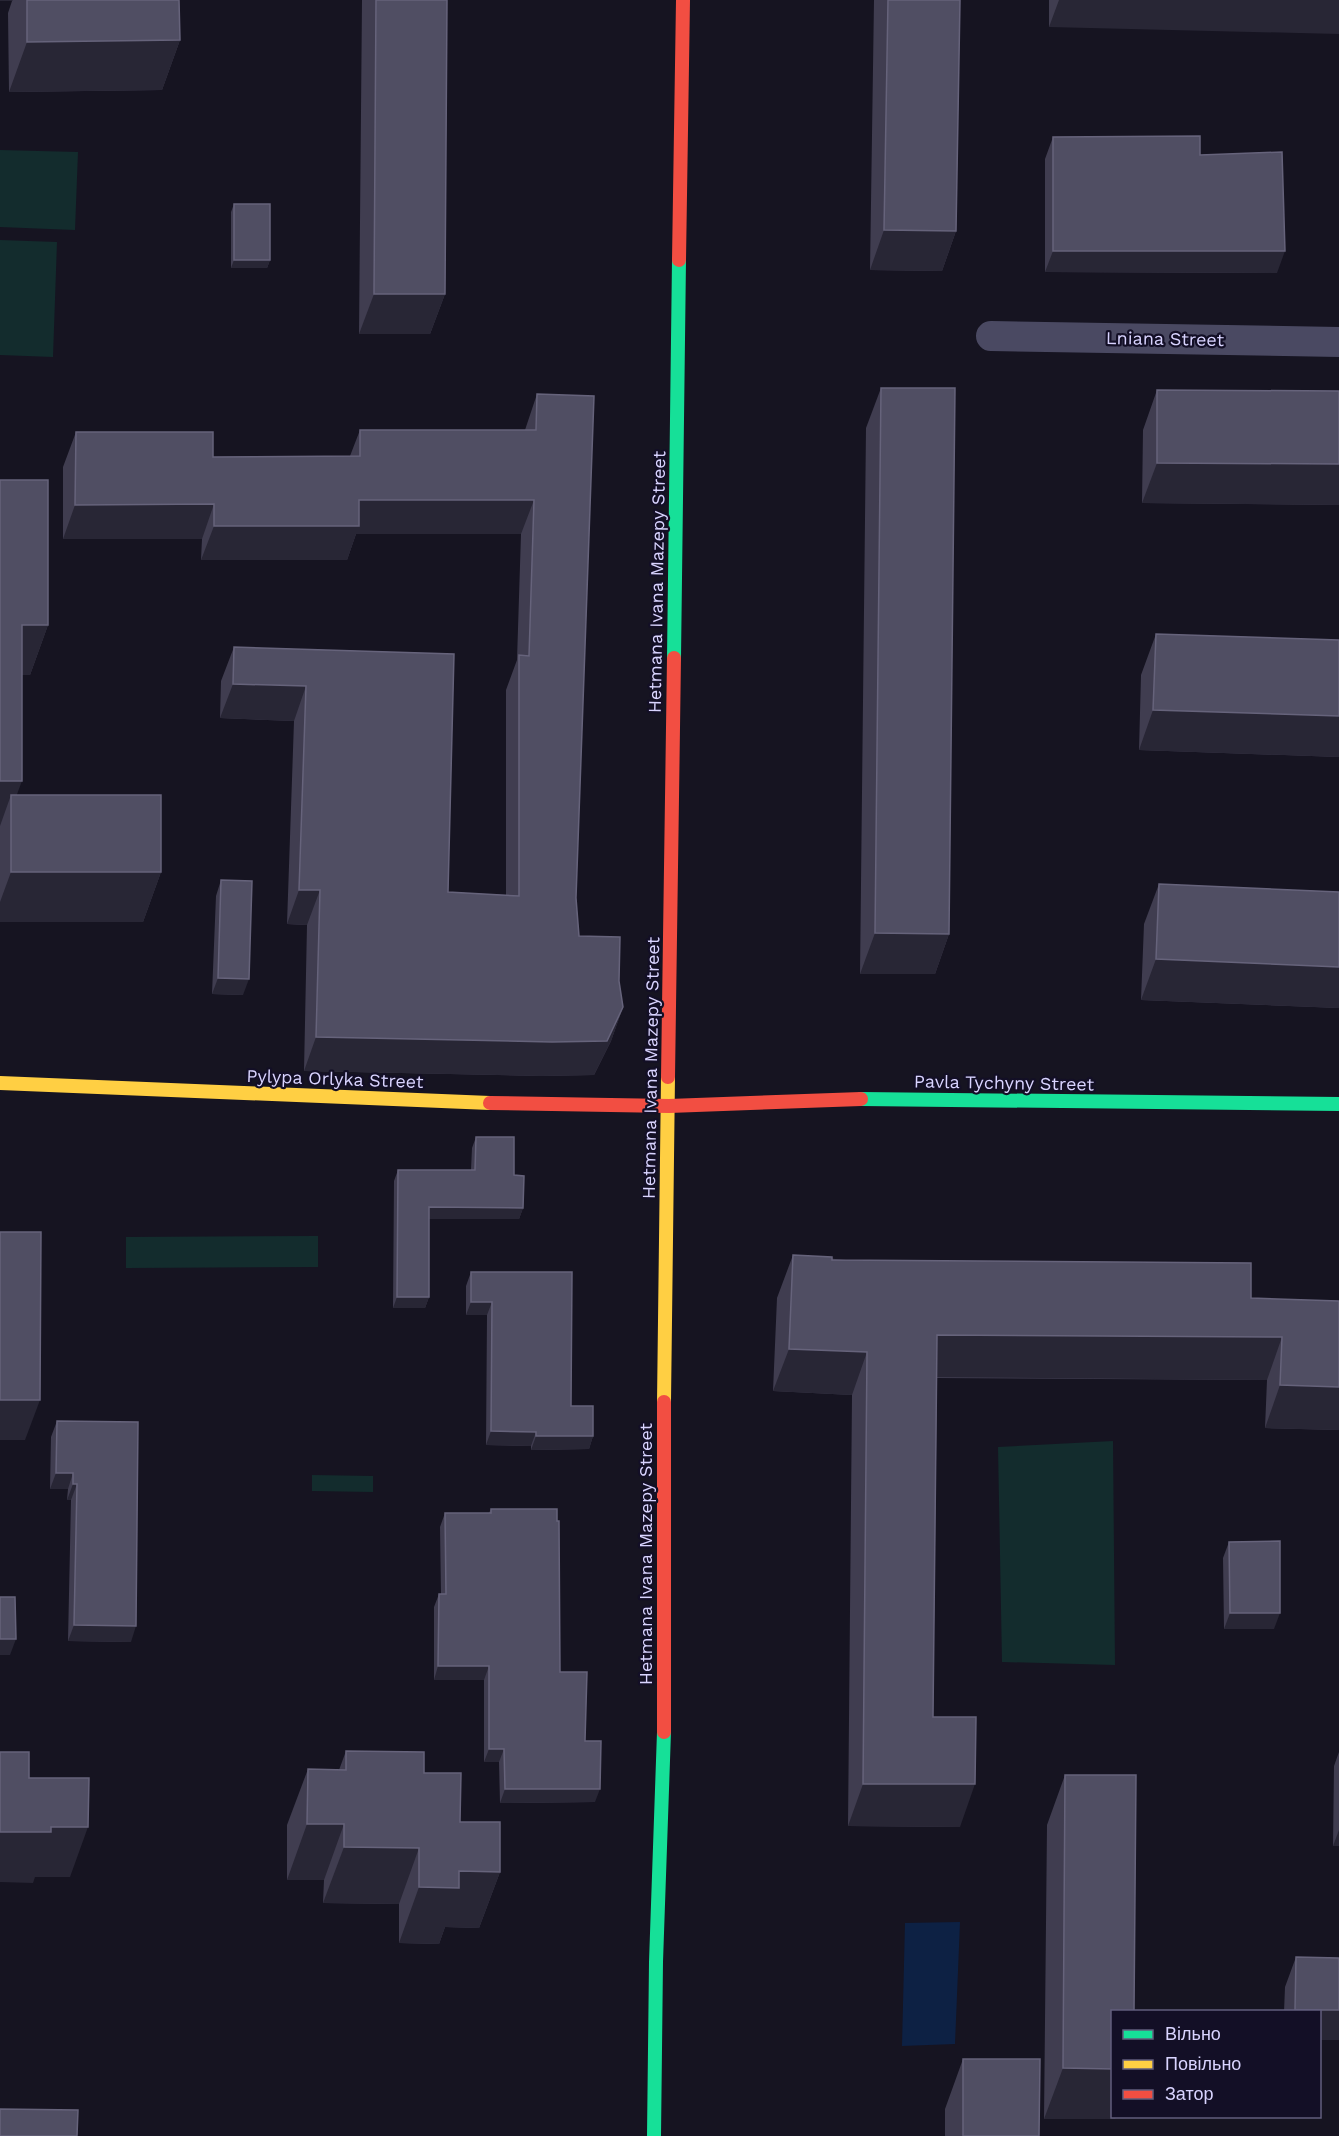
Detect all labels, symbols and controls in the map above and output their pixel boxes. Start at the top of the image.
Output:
street label: Lniana Street [1106,327,1225,350]
street label: Hetmana Ivana Mazepy Street [644,450,669,713]
street label: Hetmana Ivana Mazepy Street [638,936,663,1199]
street label: Pylypa Orlyka Street [246,1065,424,1092]
street label: Pavla Tychyny Street [914,1070,1095,1095]
street label: Hetmana Ivana Mazepy Street [635,1422,656,1685]
legend [1111,2010,1321,2118]
text: Вільно [1165,2023,1221,2044]
text: Повільно [1165,2053,1241,2074]
text: Затор [1165,2083,1214,2104]

